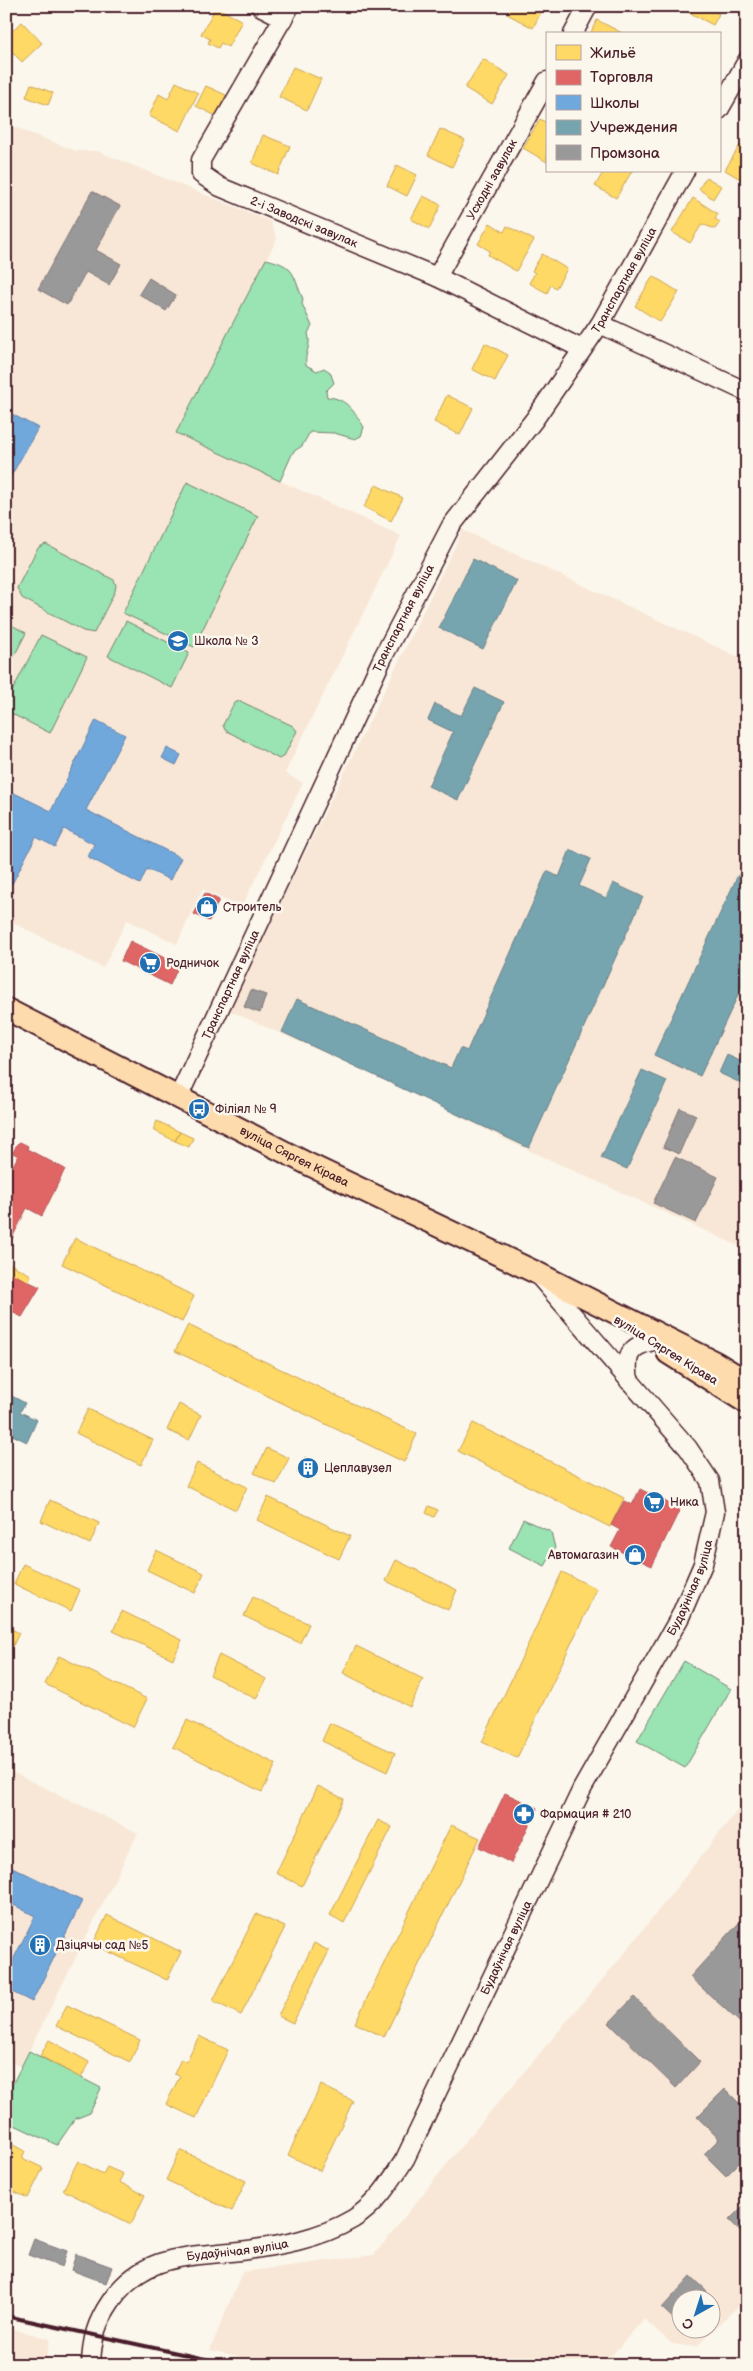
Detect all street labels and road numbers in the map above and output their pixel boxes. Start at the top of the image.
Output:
street label: Усходні завулак [464,136,521,223]
street label: 2-і Заводскі завулак [248,193,360,252]
street label: Транспартная вуліца [589,225,660,337]
street label: Транспартная вуліца [370,562,438,675]
street label: Транспартная вуліца [199,928,263,1042]
street label: вуліца Сяргея Кірава [237,1123,351,1190]
street label: вуліца Сяргея Кірава [611,1312,720,1389]
street label: Будаўнічая вуліца [664,1538,716,1638]
street label: Будаўнічая вуліца [478,1898,535,1997]
street label: Будаўнічая вуліца [186,2236,290,2265]

